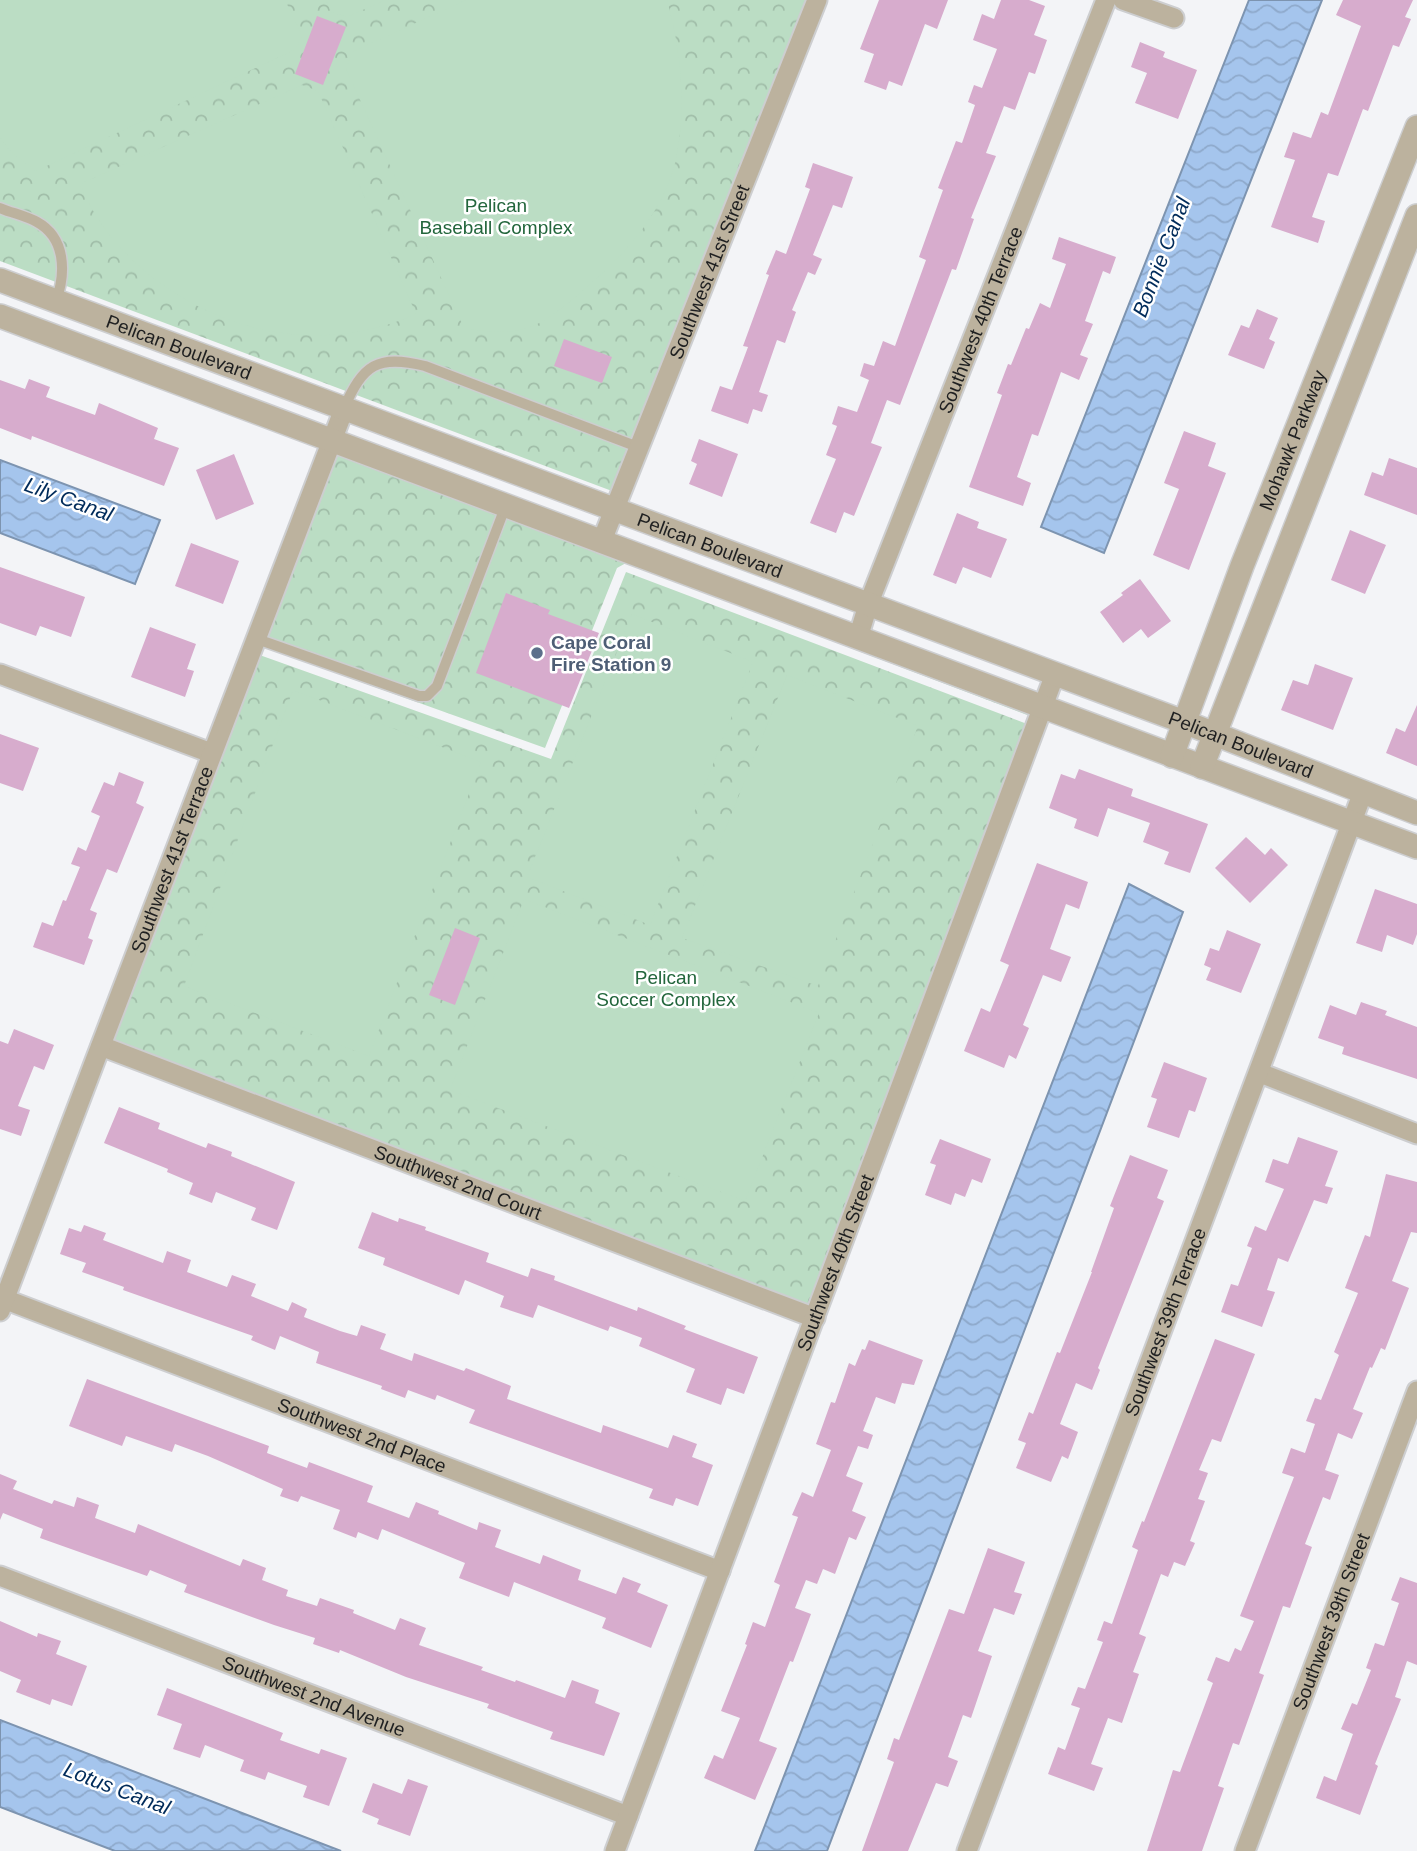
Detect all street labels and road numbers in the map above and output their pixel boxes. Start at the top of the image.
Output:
street label: Southwest 41st Street [665,181,753,362]
street label: Southwest 40th Terrace [934,223,1026,416]
street label: Pelican Boulevard [103,310,254,383]
street label: Mohawk Parkway [1255,367,1330,513]
street label: Pelican Boulevard [635,508,786,582]
street label: Pelican Boulevard [1166,707,1316,782]
street label: Southwest 41st Terrace [127,763,217,956]
street label: Southwest 2nd Court [371,1141,545,1224]
street label: Southwest 40th Street [792,1171,878,1354]
street label: Southwest 39th Terrace [1120,1225,1210,1419]
street label: Southwest 2nd Place [275,1393,449,1477]
street label: Southwest 39th Street [1288,1530,1374,1713]
street label: Southwest 2nd Avenue [219,1651,408,1740]

